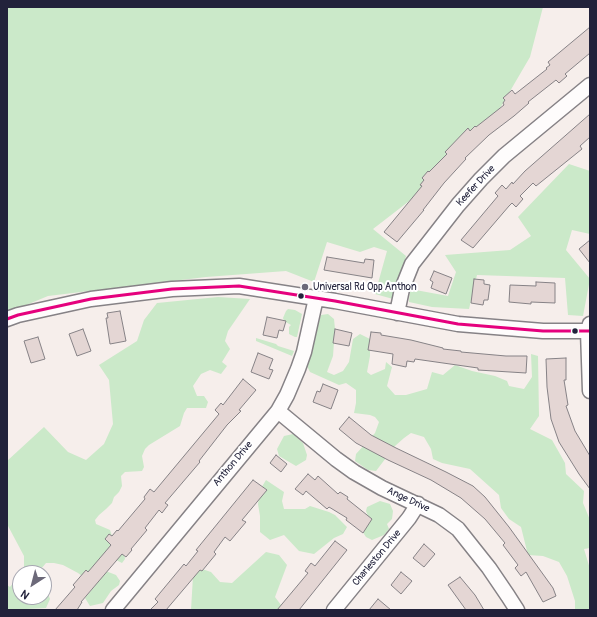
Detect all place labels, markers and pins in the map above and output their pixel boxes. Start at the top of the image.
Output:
place label: Universal Rd Opp Anthon [313,281,417,293]
marker: Universal Rd Opp Anthon [300,282,310,292]
unlabelled marker [296,291,306,301]
unlabelled marker [570,326,580,336]

